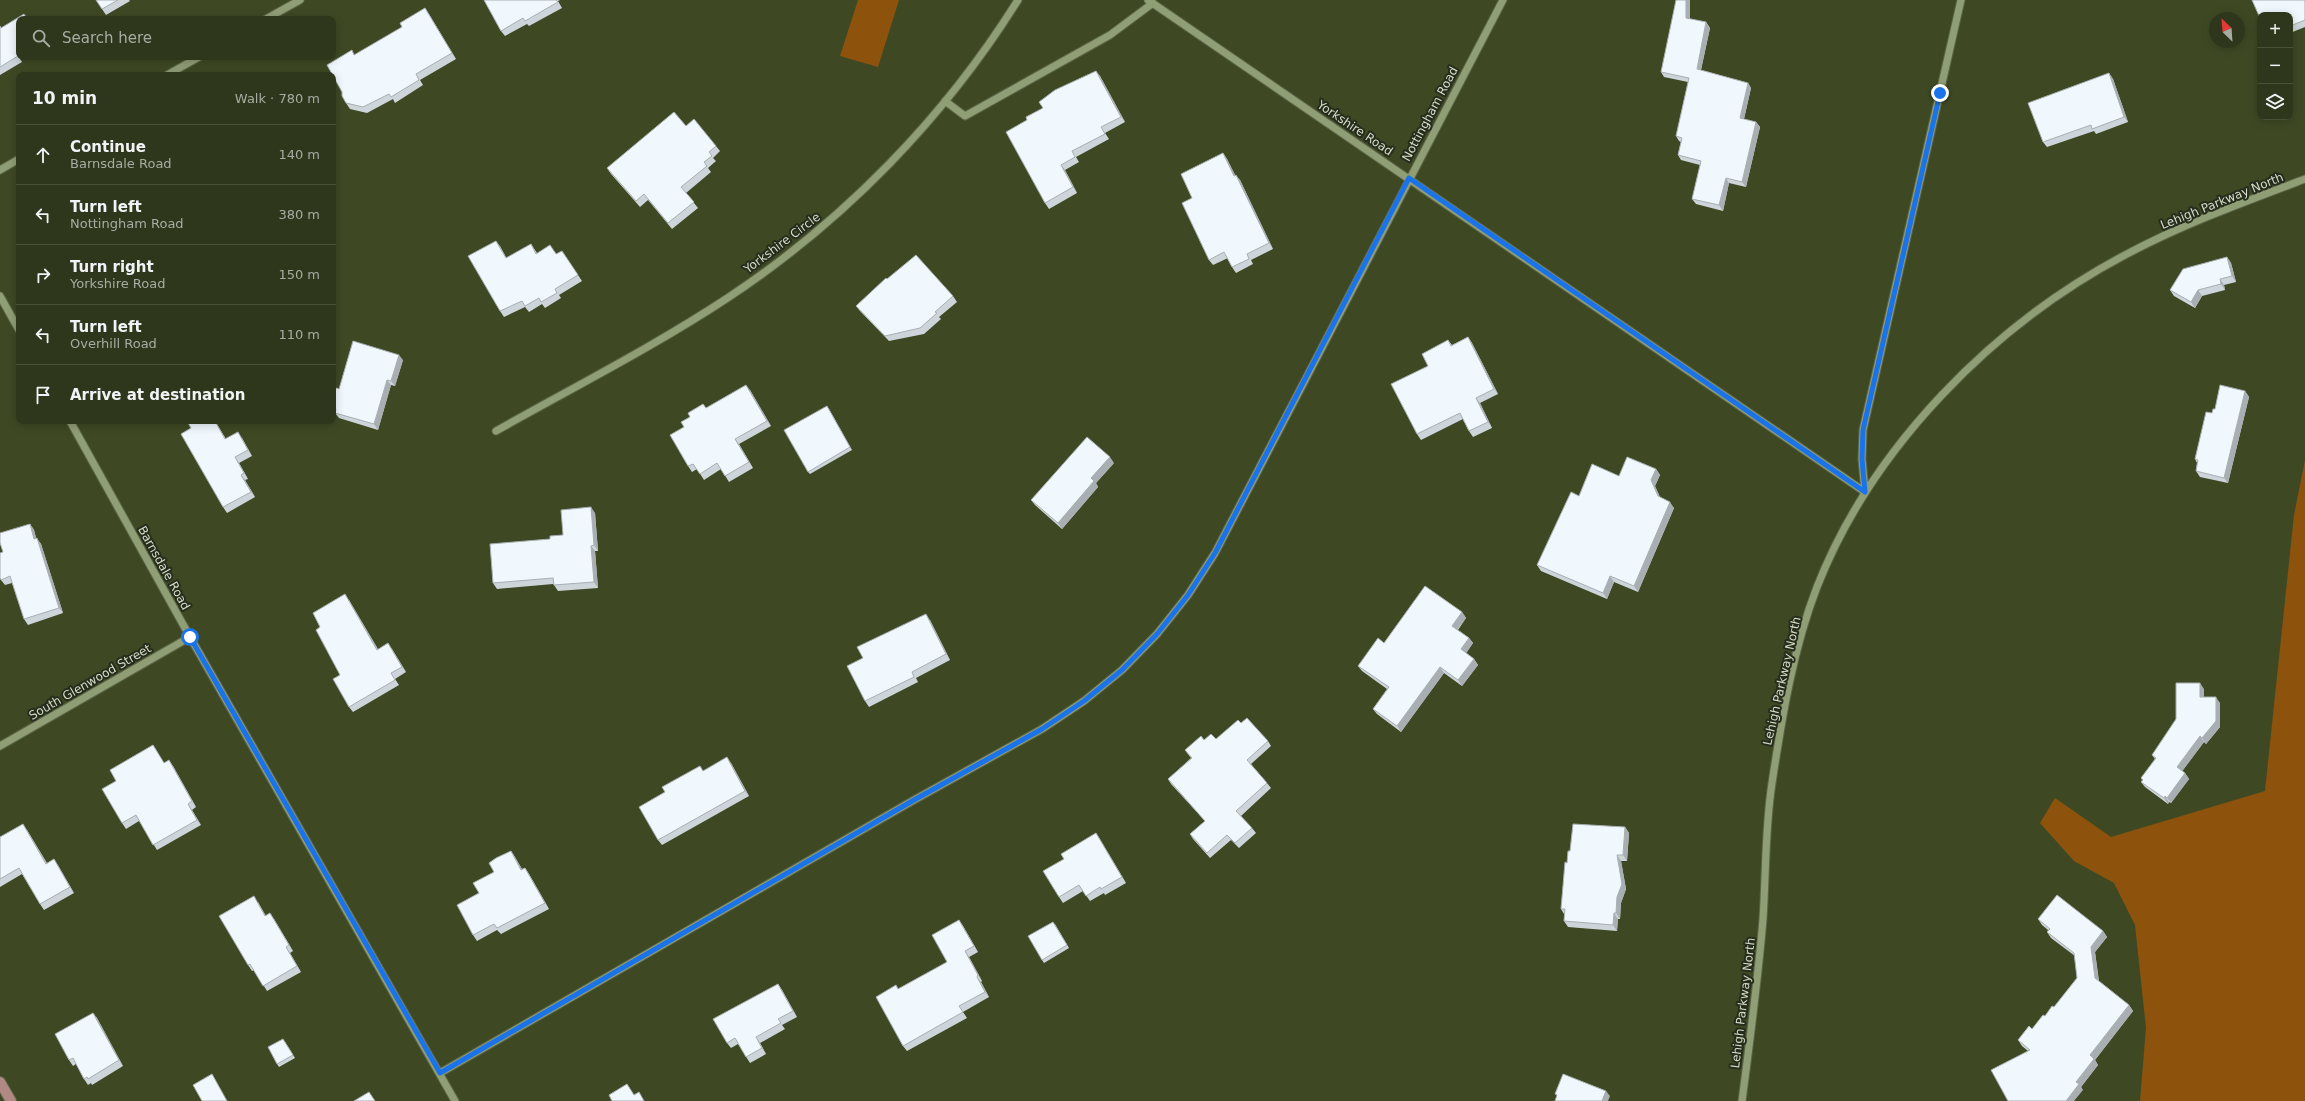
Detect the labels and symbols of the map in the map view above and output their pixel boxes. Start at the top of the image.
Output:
north arrow [2209,12,2245,48]
street label: Nottingham Road [1399,64,1461,164]
route end [1931,84,1949,102]
street label: Yorkshire Road [1314,97,1395,158]
street label: Lehigh Parkway North [2158,170,2286,232]
street label: Yorkshire Circle [740,210,823,277]
street label: Barnsdale Road [135,524,193,612]
street label: Lehigh Parkway North [1760,615,1804,747]
route start [181,628,199,646]
street label: South Glenwood Street [26,641,154,723]
street label: Lehigh Parkway North [1728,937,1758,1069]

